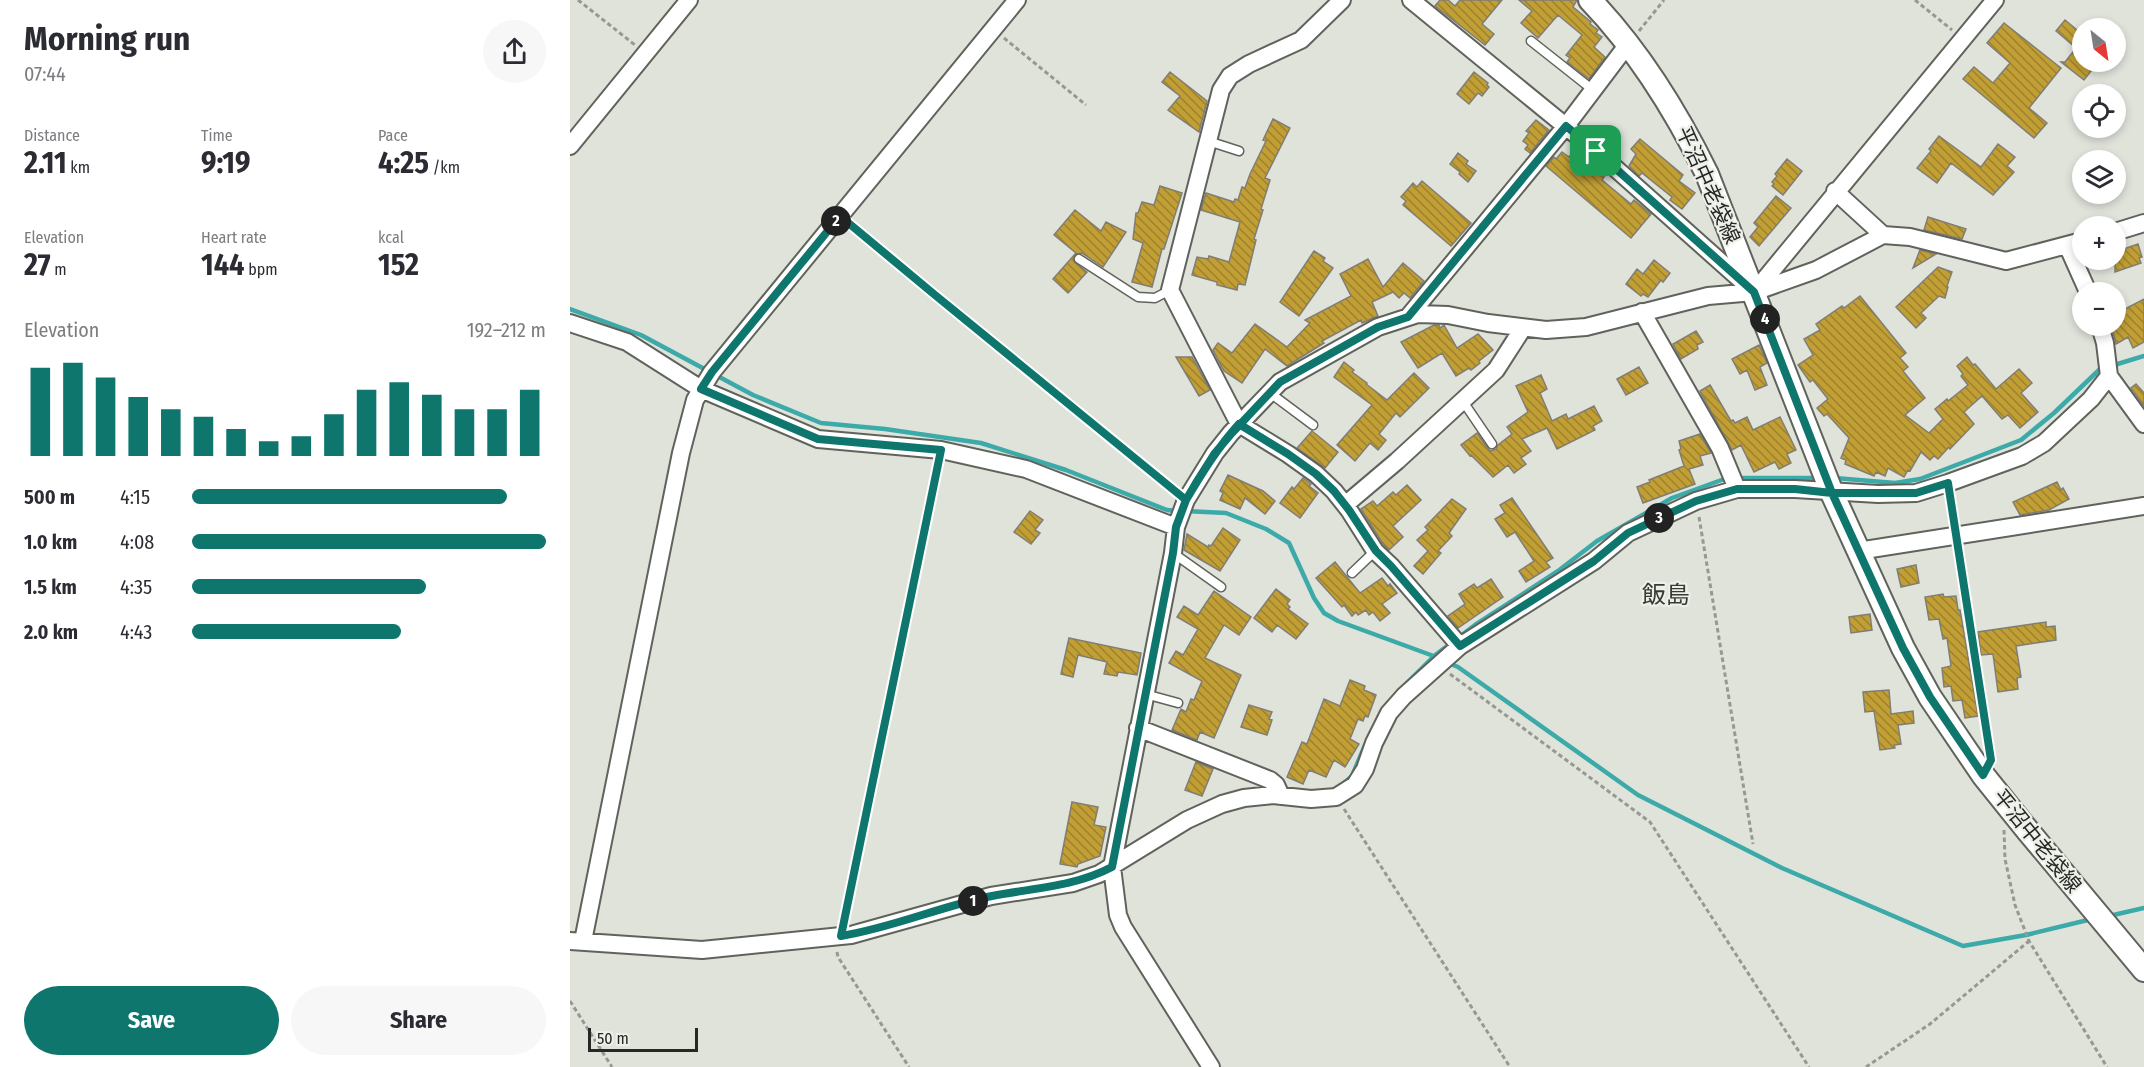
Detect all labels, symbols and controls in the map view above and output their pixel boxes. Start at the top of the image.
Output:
north arrow [2072,18,2126,72]
map controls [2072,18,2126,336]
text: Morning run [24,19,190,59]
button: share [483,20,546,83]
text: 07:44 [24,62,66,86]
button: locate [2072,84,2126,138]
street label: 平沼中老袋線 [1670,122,1746,248]
pin [1570,125,1621,176]
text: Distance [24,126,80,145]
text: Time [201,126,233,145]
text: Pace [378,126,408,145]
icon: arrive [1579,134,1612,167]
text: 2.11 [24,145,67,181]
text: 9:19 [201,145,251,181]
text: 4:25 [378,145,429,181]
button: layers [2072,150,2126,204]
text: km [67,158,90,177]
text: /km [429,158,460,177]
pin: 2 [821,206,851,236]
text: 2 [832,211,840,230]
button: + [2072,216,2126,270]
text: Elevation [24,228,84,247]
text: Heart rate [201,228,267,247]
text: kcal [378,228,404,247]
text: 27 [24,247,51,283]
text: 144 [201,247,245,283]
text: 152 [378,247,419,283]
text: m [51,260,67,279]
text: bpm [245,260,278,279]
button: − [2072,282,2126,336]
pin: 4 [1750,304,1780,334]
text: 4 [1761,309,1769,328]
text: Elevation [24,318,99,342]
text: 192–212 m [467,318,546,342]
text: 500 m [24,485,75,509]
text: 4:15 [120,485,150,509]
pin: 3 [1644,503,1674,533]
text: 3 [1655,508,1663,527]
text: 1.0 km [24,530,77,554]
text: 4:08 [120,530,154,554]
text: 1.5 km [24,575,77,599]
text: 4:35 [120,575,152,599]
district label: 飯島 [1642,581,1690,609]
text: 2.0 km [24,620,78,644]
text: 4:43 [120,620,152,644]
street label: 平沼中老袋線 [1987,784,2087,898]
pin: 1 [958,886,988,916]
text: 1 [970,891,976,910]
button: Save [24,986,279,1055]
button: Share [291,986,546,1055]
scale bar [588,1025,698,1052]
text: 50 m [597,1029,629,1048]

